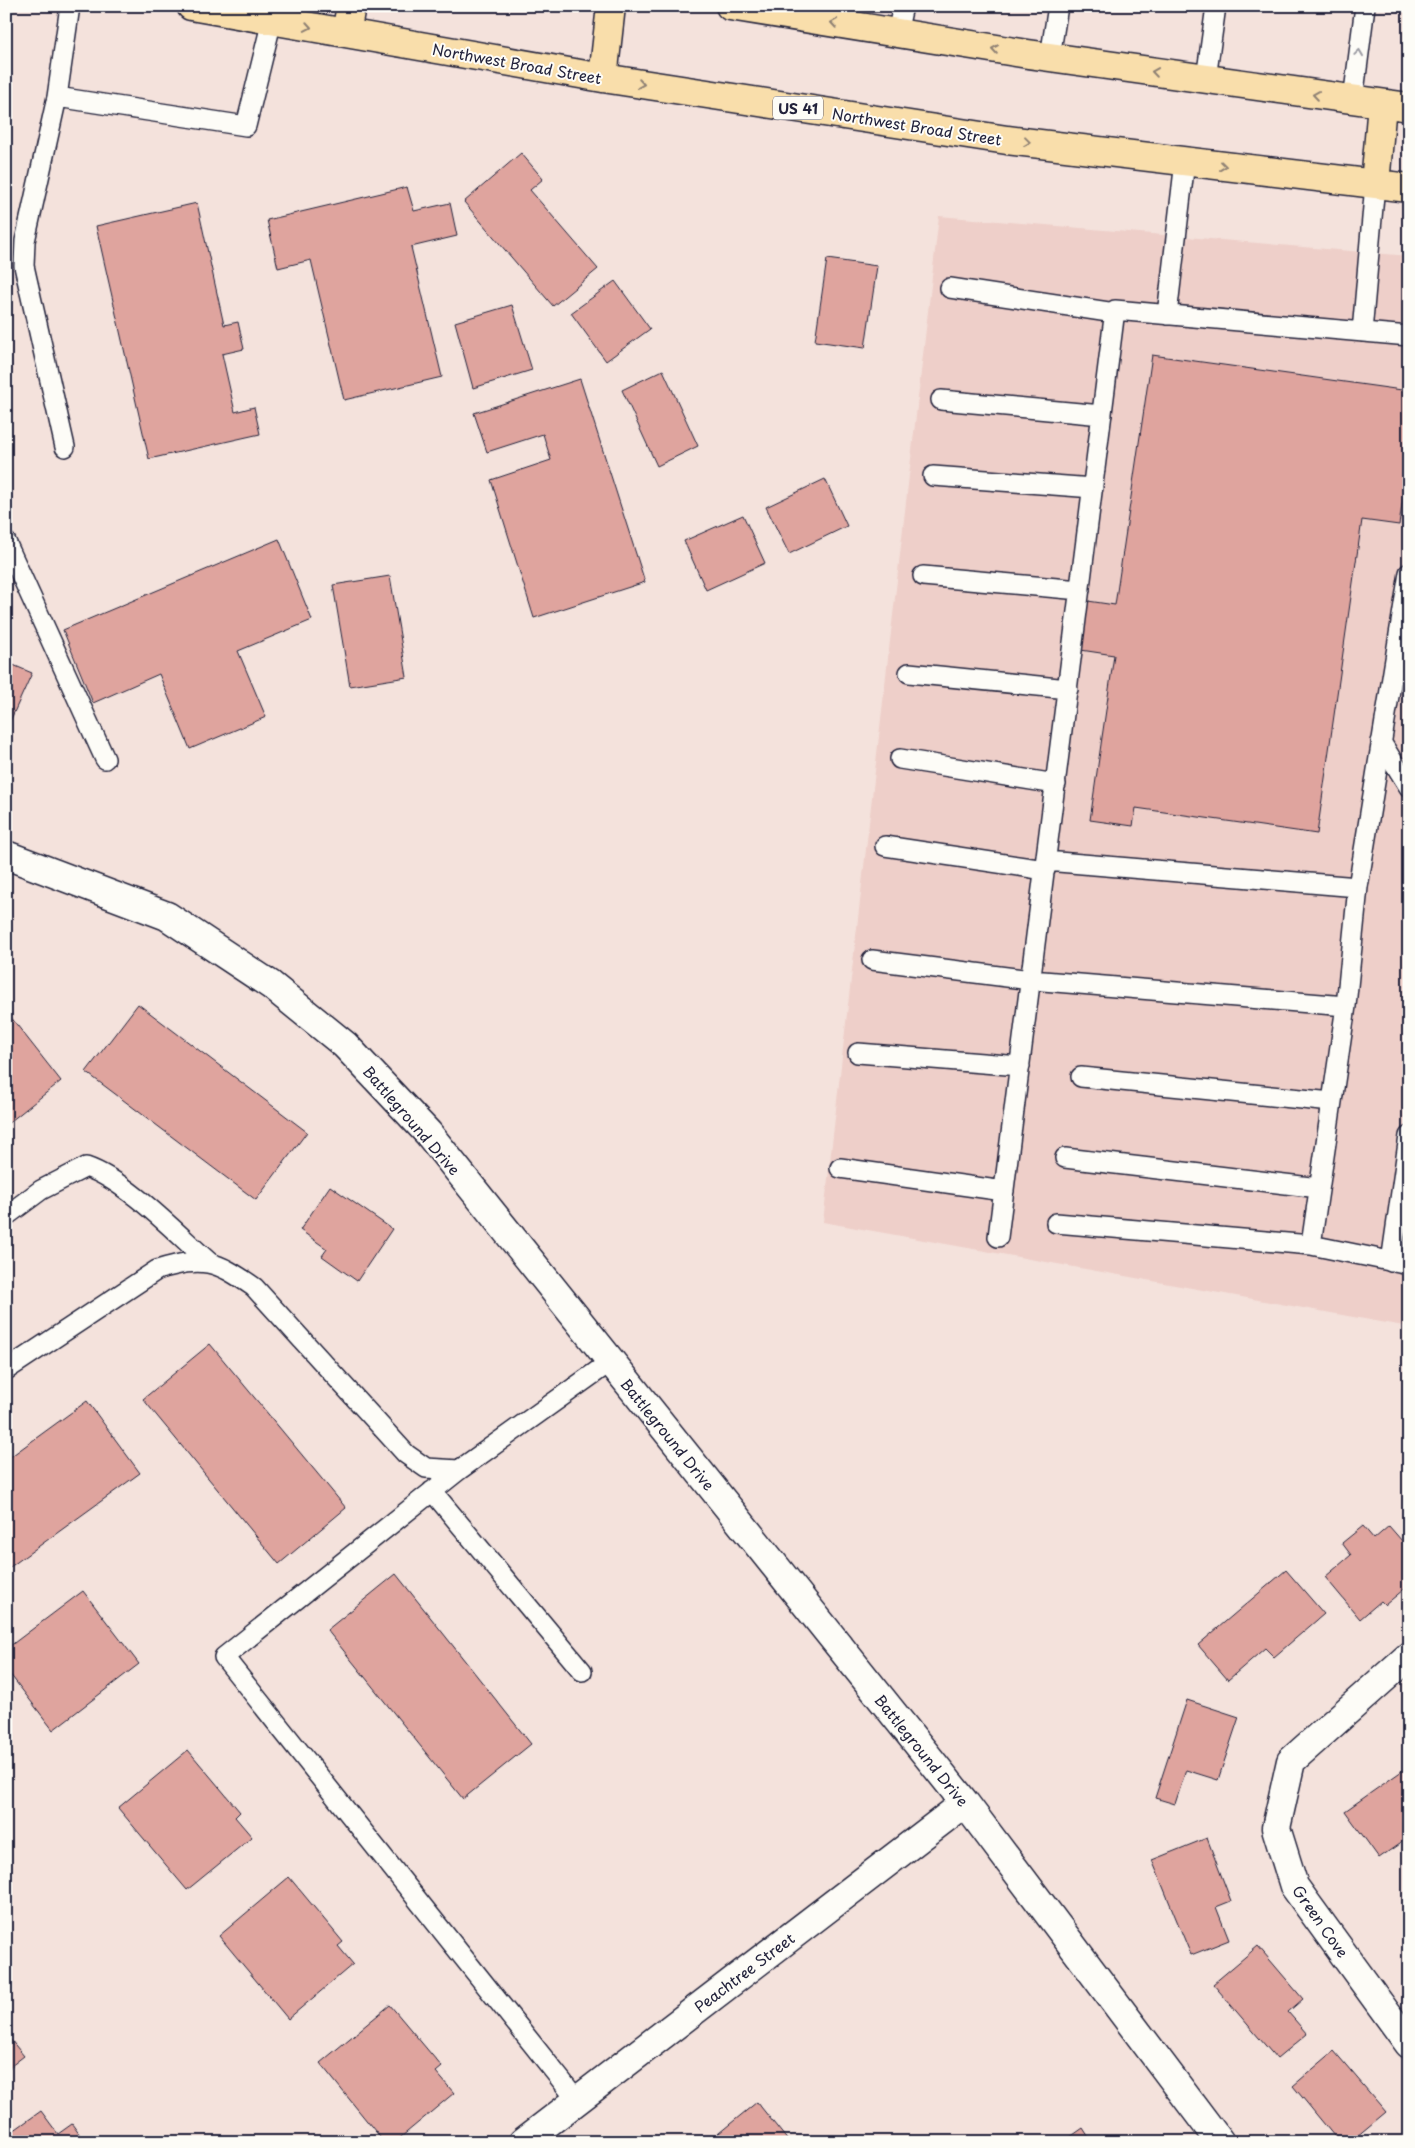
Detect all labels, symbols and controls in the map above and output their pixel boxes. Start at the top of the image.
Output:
one-way arrow [830,18,838,29]
one-way arrow [304,21,313,31]
street label: Northwest Broad Street [431,37,603,89]
one-way arrow [990,44,998,55]
one-way arrow [1353,49,1364,57]
one-way arrow [1151,68,1160,78]
one-way arrow [637,78,645,89]
one-way arrow [1312,90,1320,101]
road number: US 41 [773,96,823,120]
street label: Northwest Broad Street [831,101,1003,151]
one-way arrow [1023,136,1031,147]
one-way arrow [1219,160,1227,171]
street label: Battleground Drive [358,1060,466,1180]
street label: Battleground Drive [616,1373,720,1495]
street label: Battleground Drive [870,1689,974,1811]
street label: Green Cove [1287,1880,1355,1962]
street label: Peachtree Street [689,1926,799,2017]

